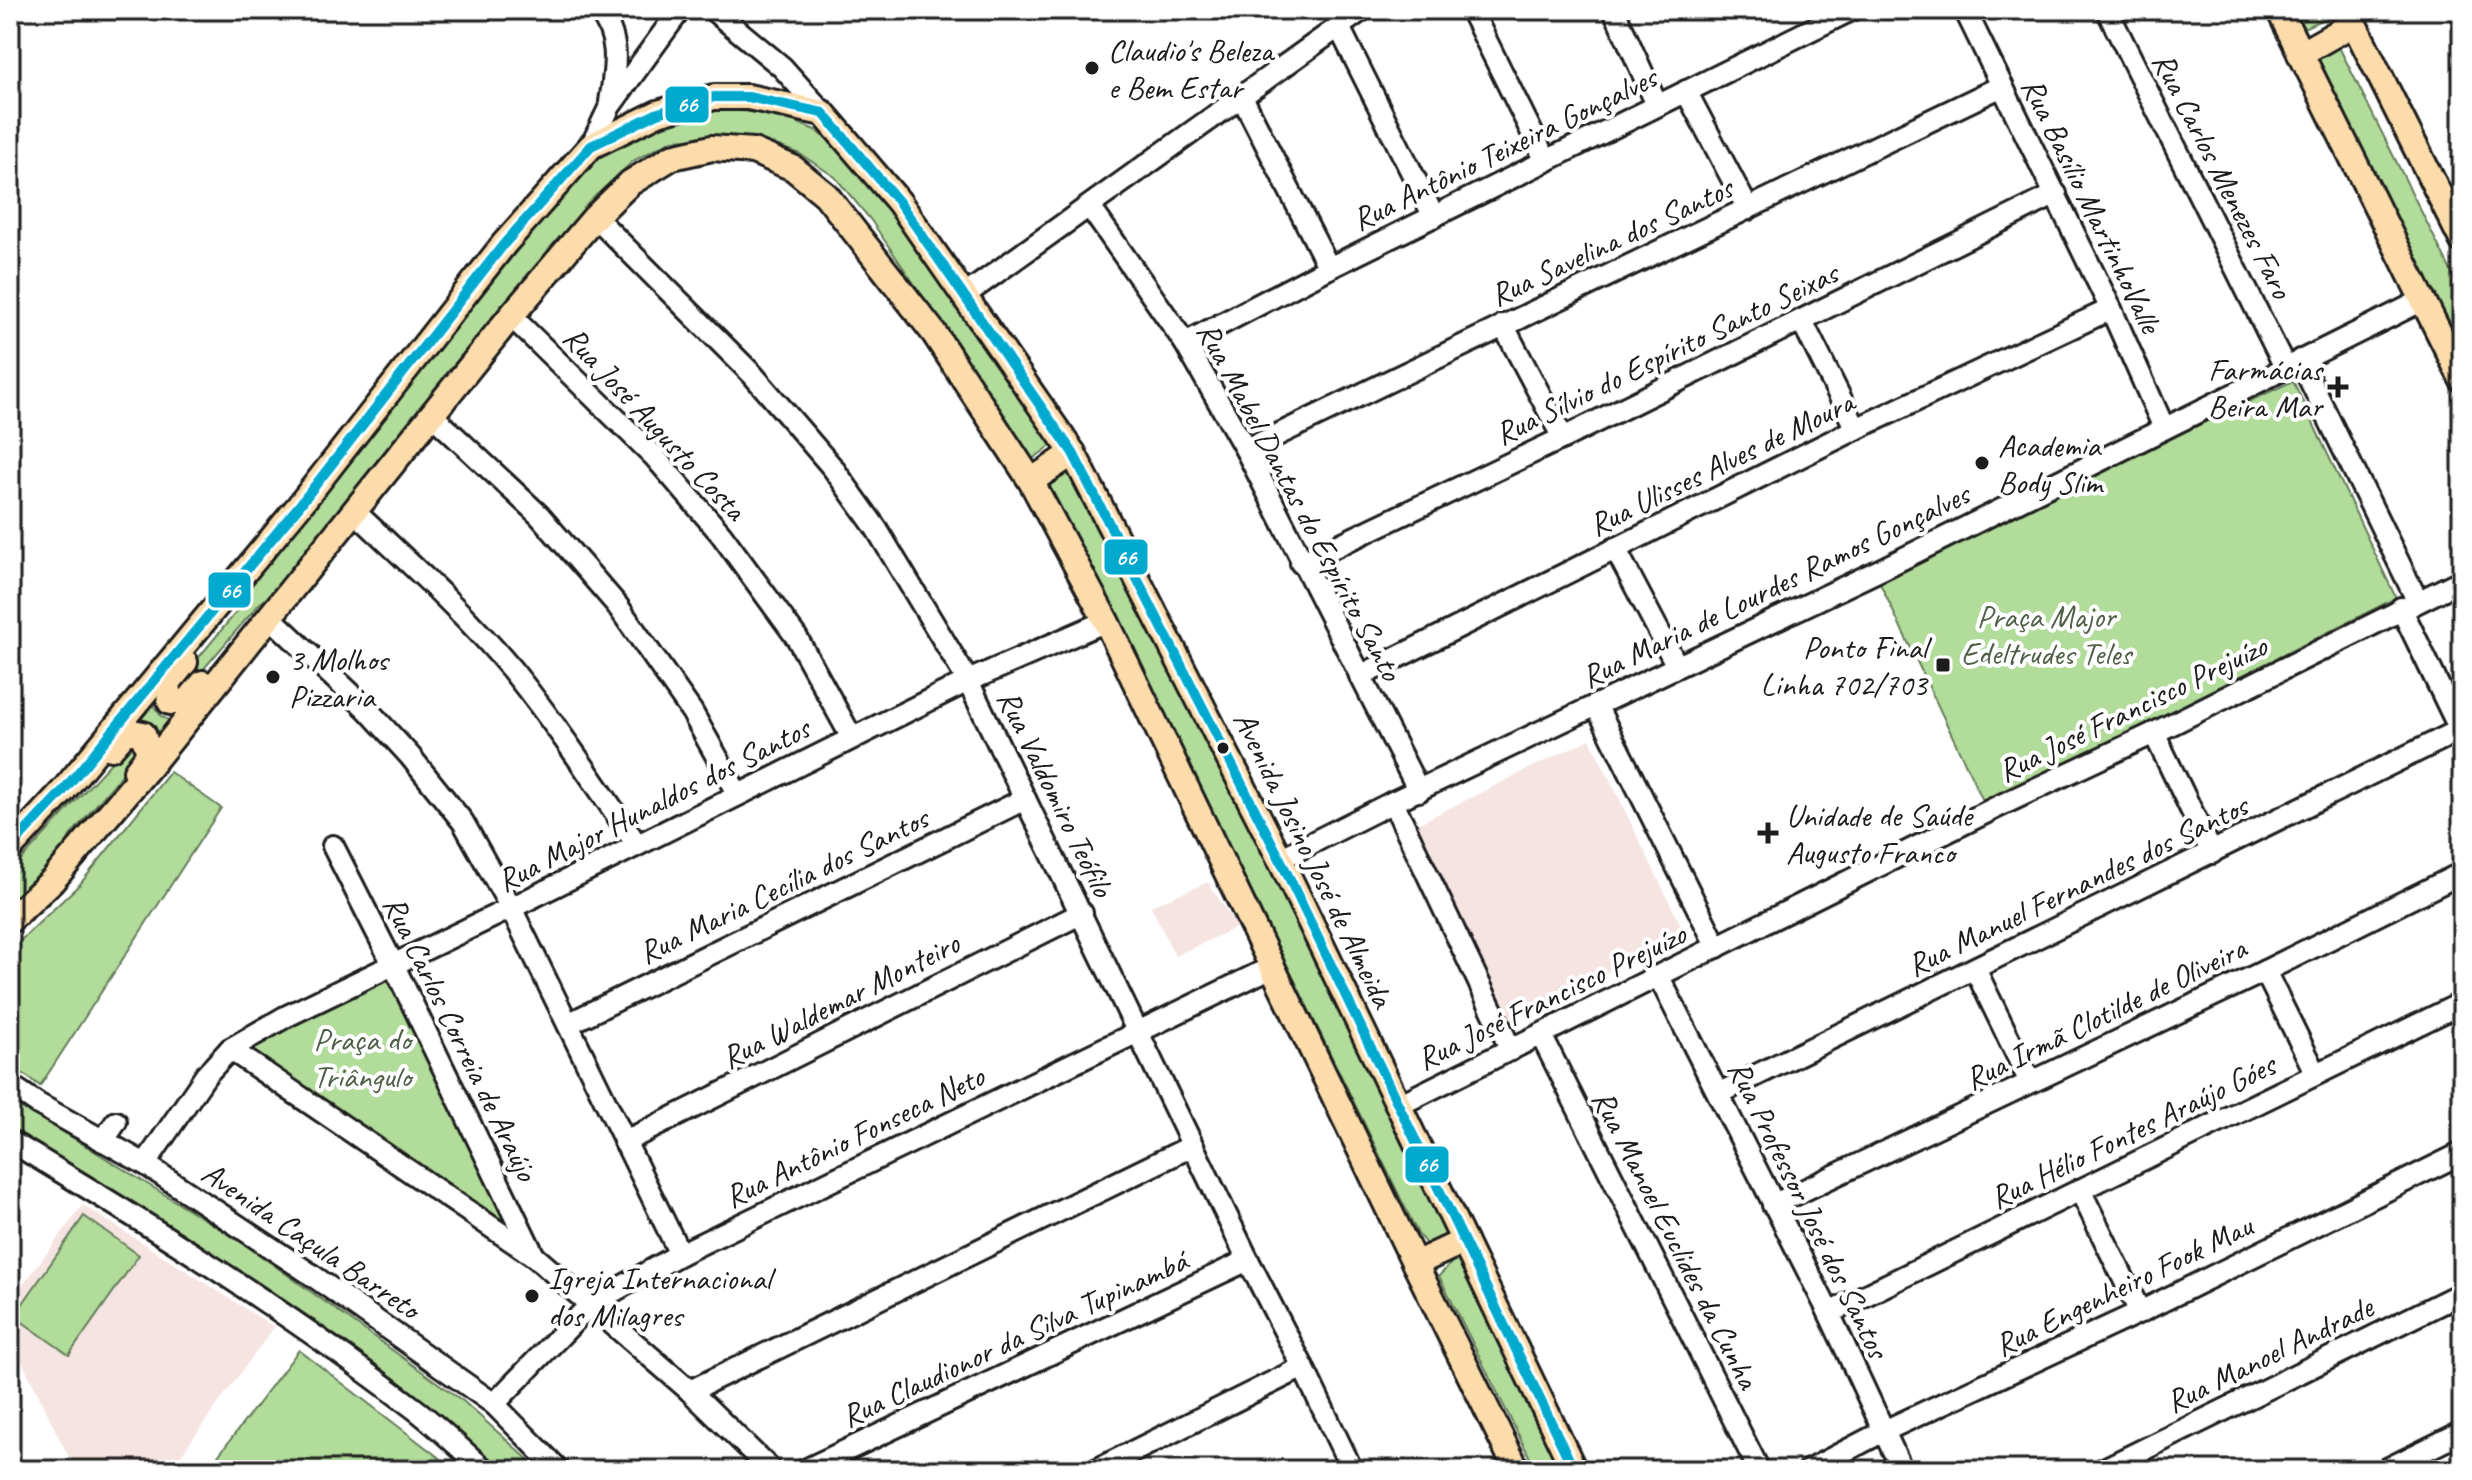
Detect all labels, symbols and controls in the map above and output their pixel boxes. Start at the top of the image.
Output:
place label: Claudio's Beleza e Bem Estar [1108,30,1276,108]
street label: Rua Carlos Menezes Faro [2143,45,2303,307]
street label: Rua Antônio Teixeira Gonçalves [1345,56,1666,240]
marker: Claudio's Beleza e Bem Estar [1083,59,1101,77]
street label: Rua Basílio MartinhoValle [2012,71,2172,342]
line badge: 66 [664,85,710,124]
text: 66 [677,91,699,119]
street label: Rua Savelina dos Santos [1483,166,1741,316]
street label: Rua Sílvio do Espírito Santo Seixas [1488,251,1847,454]
street label: Rua Mabel Dantas do Espírito Santo [1188,315,1412,689]
street label: Rua José Augusto Costa [554,318,757,531]
place label: Farmácias Beira Mar [2208,349,2324,427]
marker: Farmácias Beira Mar [2329,378,2347,396]
street label: Rua Ulisses Alves de Moura [1582,380,1863,545]
place label: Academia Body Slim [1998,425,2105,503]
marker: Academia Body Slim [1973,454,1991,472]
street label: Rua Maria de Lourdes Ramos Gonçalves [1574,472,1979,697]
line badge: 66 [1103,538,1149,576]
text: 66 [1116,544,1138,572]
line badge: 66 [207,571,252,609]
text: 66 [220,577,242,605]
park label: Praça Major Edeltrudes Teles [1961,596,2133,674]
street label: Rua José Francisco Prejuízo [1991,625,2275,791]
place label: Ponto Final Linha 702/703 [1761,627,1933,705]
place label: 3 Molhos Pizzaria [289,639,391,717]
marker: Ponto Final Linha 702/703 [1934,656,1952,674]
marker: 3 Molhos Pizzaria [264,668,282,686]
street label: Rua Valdomiro Teófilo [988,683,1124,905]
street label: Avenida Josino José de Almeida [1224,704,1404,1016]
street label: Rua Major Hunaldos dos Santos [490,707,818,901]
unlabelled marker [1215,740,1231,756]
street label: Rua Manuel Fernandes dos Santos [1900,784,2257,986]
place label: Unidade de Saúde Augusto Franco [1786,795,1974,873]
street label: Rua Maria Cecília dos Santos [632,796,937,973]
marker: Unidade de Saúde Augusto Franco [1757,822,1779,844]
street label: Rua Carlos Correia de Araújo [374,889,548,1189]
street label: Rua José Francisco Prejuízo [1410,913,1694,1079]
street label: Rua Waldemar Monteiro [714,922,968,1078]
street label: Rua Irmã Clotilde de Oliveira [1958,927,2255,1099]
park label: Praça do Triângulo [313,1019,415,1097]
street label: Rua Hélio Fontes Araújo Góes [1983,1043,2284,1218]
street label: Rua Professor José dos Santos [1719,1054,1899,1367]
street label: Rua Antônio Fonseca Neto [718,1055,992,1217]
street label: Rua Manoel Euclides da Cunha [1582,1083,1770,1397]
line badge: 66 [1404,1145,1450,1184]
text: 66 [1417,1151,1439,1179]
street label: Avenida Caçula Barreto [194,1152,431,1331]
street label: Rua Engenheiro Fook Mau [1988,1204,2261,1366]
street label: Rua Claudionor da Silva Tupinambá [835,1239,1197,1437]
place label: Igreja Internacional dos Milagres [548,1258,777,1336]
street label: Rua Manoel Andrade [2159,1285,2382,1422]
marker: Igreja Internacional dos Milagres [523,1287,541,1305]

